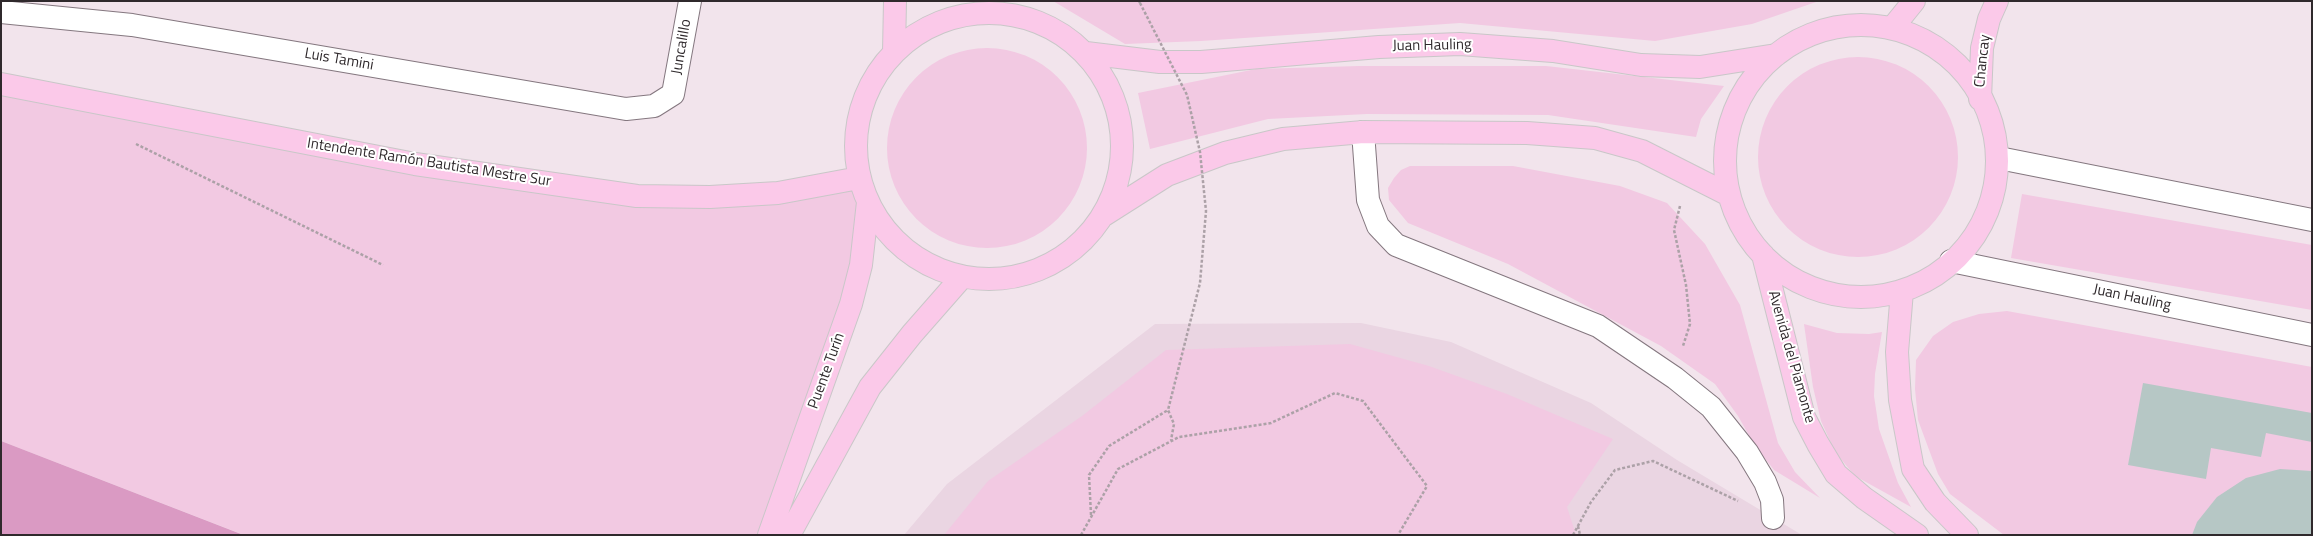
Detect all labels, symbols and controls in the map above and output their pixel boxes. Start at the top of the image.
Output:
street label: Juncalillo [668,18,696,76]
street label: Chancay [1971,34,1995,88]
street label: Juan Hauling [1392,36,1472,56]
street label: Luis Tamini [303,45,375,75]
street label: Intendente Ramón Bautista Mestre Sur [306,135,552,191]
street label: Juan Hauling [2091,281,2173,315]
street label: Avenida del Piamonte [1764,289,1818,425]
street label: Puente Turín [805,330,849,412]

